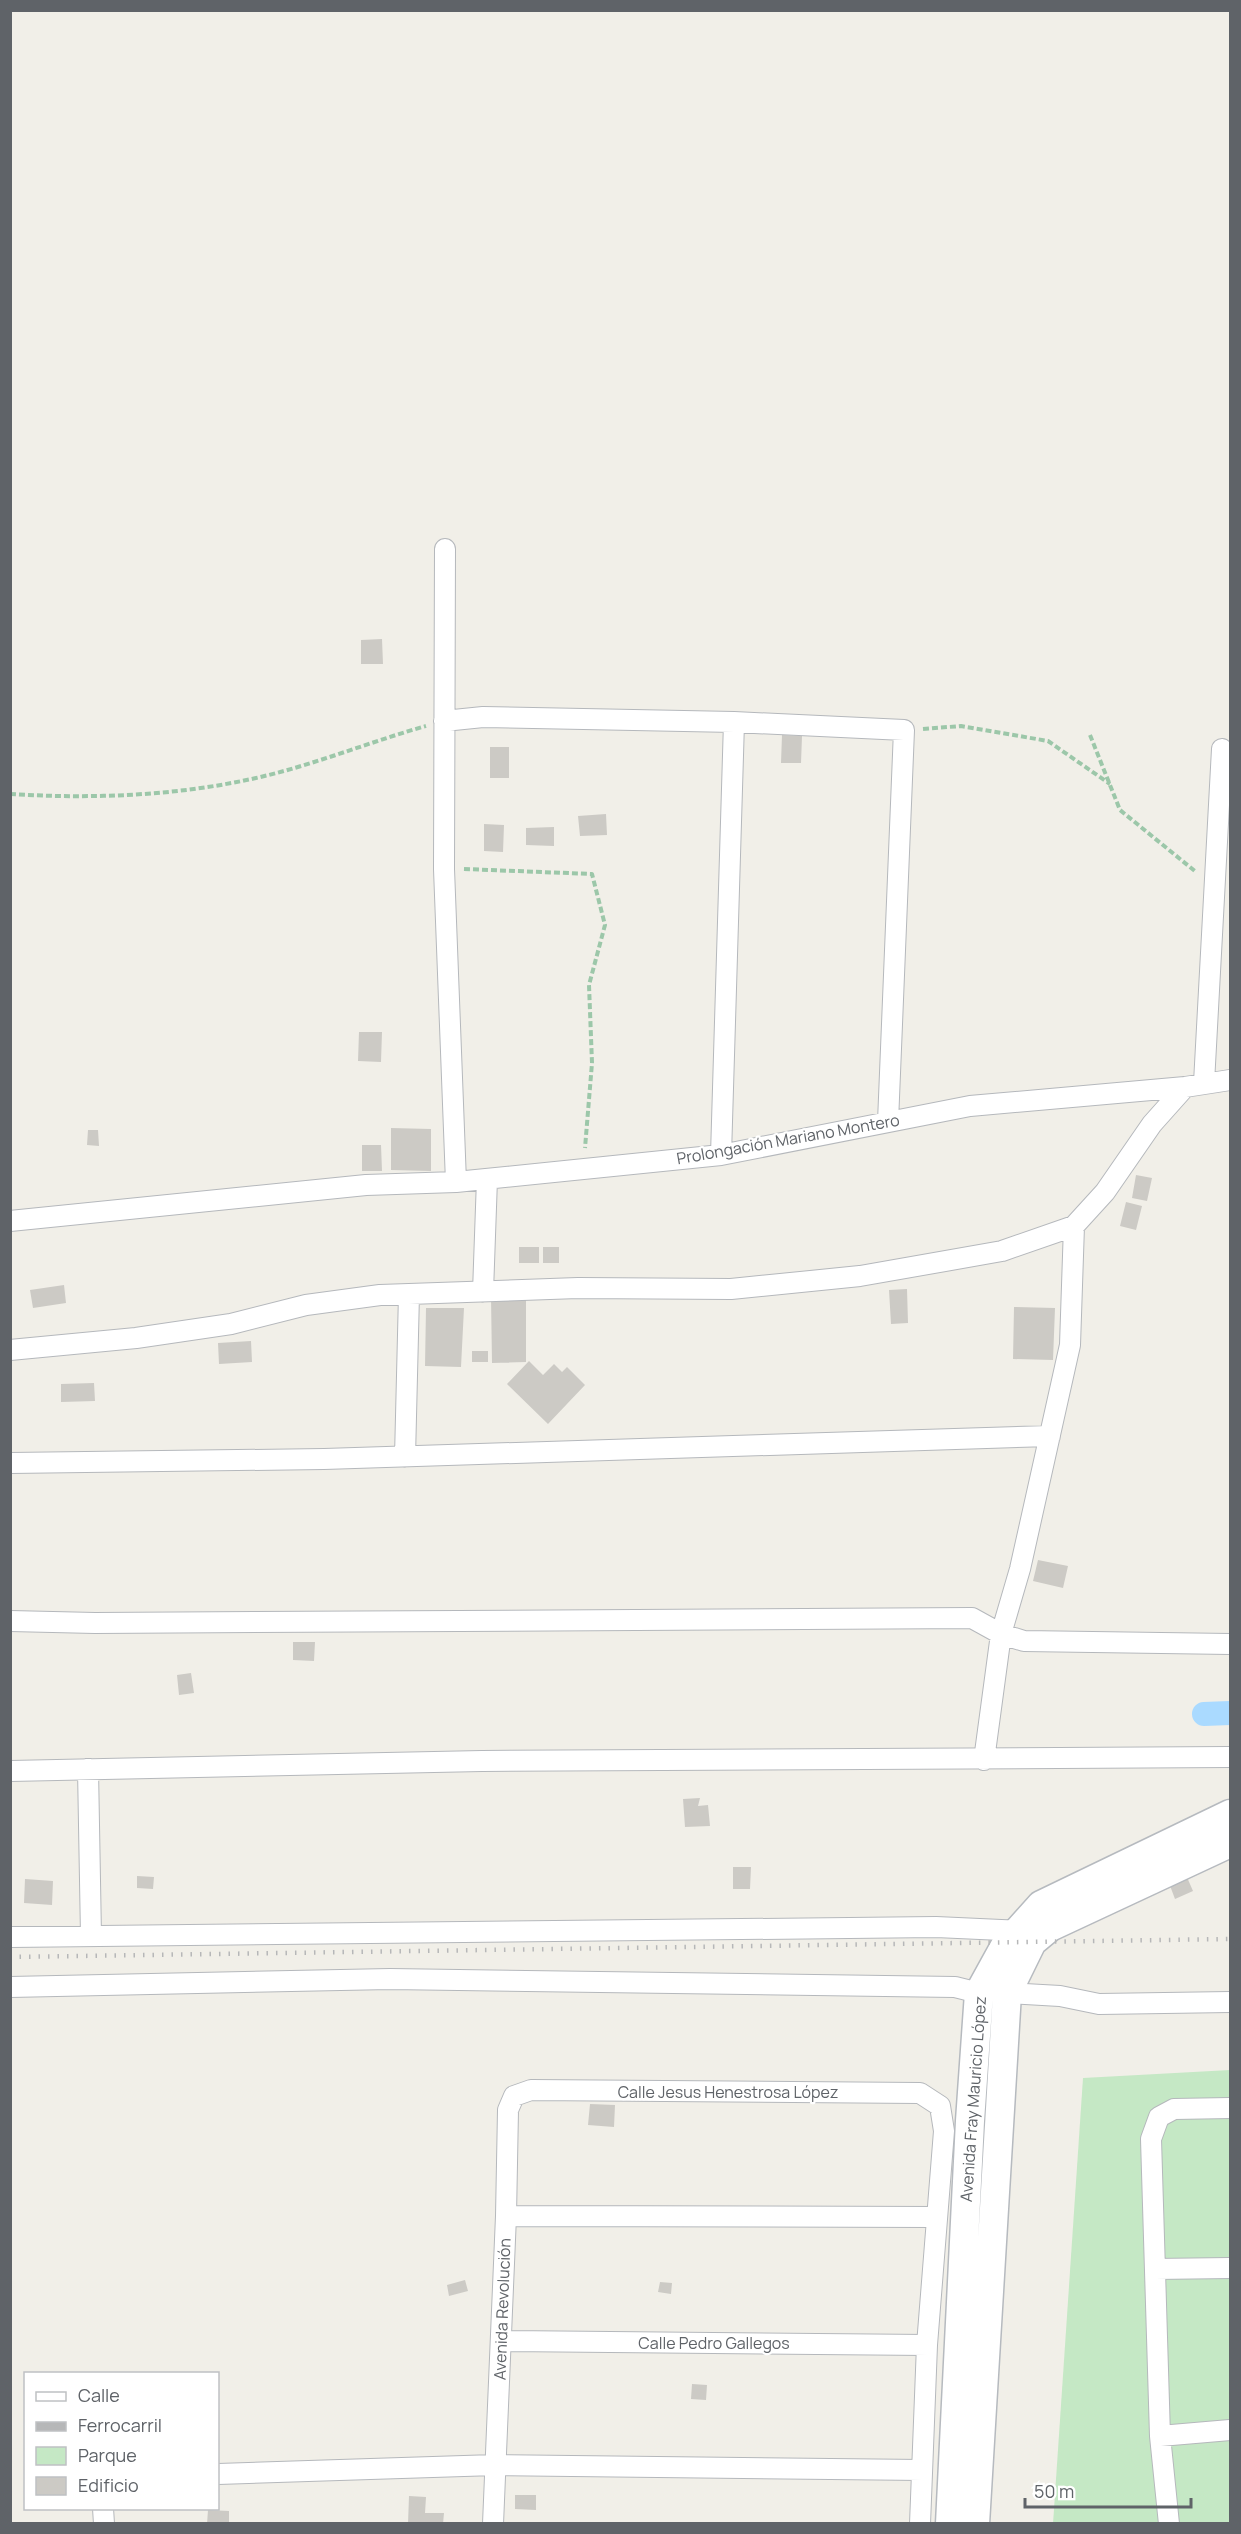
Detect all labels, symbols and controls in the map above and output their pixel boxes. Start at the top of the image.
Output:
street label: Prolongación Mariano Montero [675,1109,901,1169]
street label: Avenida Fray Mauricio López [955,1995,991,2203]
street label: Calle Jesus Henestrosa López [618,2081,838,2103]
street label: Avenida Revolución [489,2238,515,2380]
street label: Calle Pedro Gallegos [638,2332,790,2354]
legend [24,2372,219,2510]
text: Calle [78,2383,120,2407]
text: Ferrocarril [78,2413,162,2437]
text: Parque [78,2443,137,2467]
scale bar [1025,2471,1192,2509]
text: Edificio [78,2473,139,2497]
text: 50 m [1034,2479,1074,2503]

